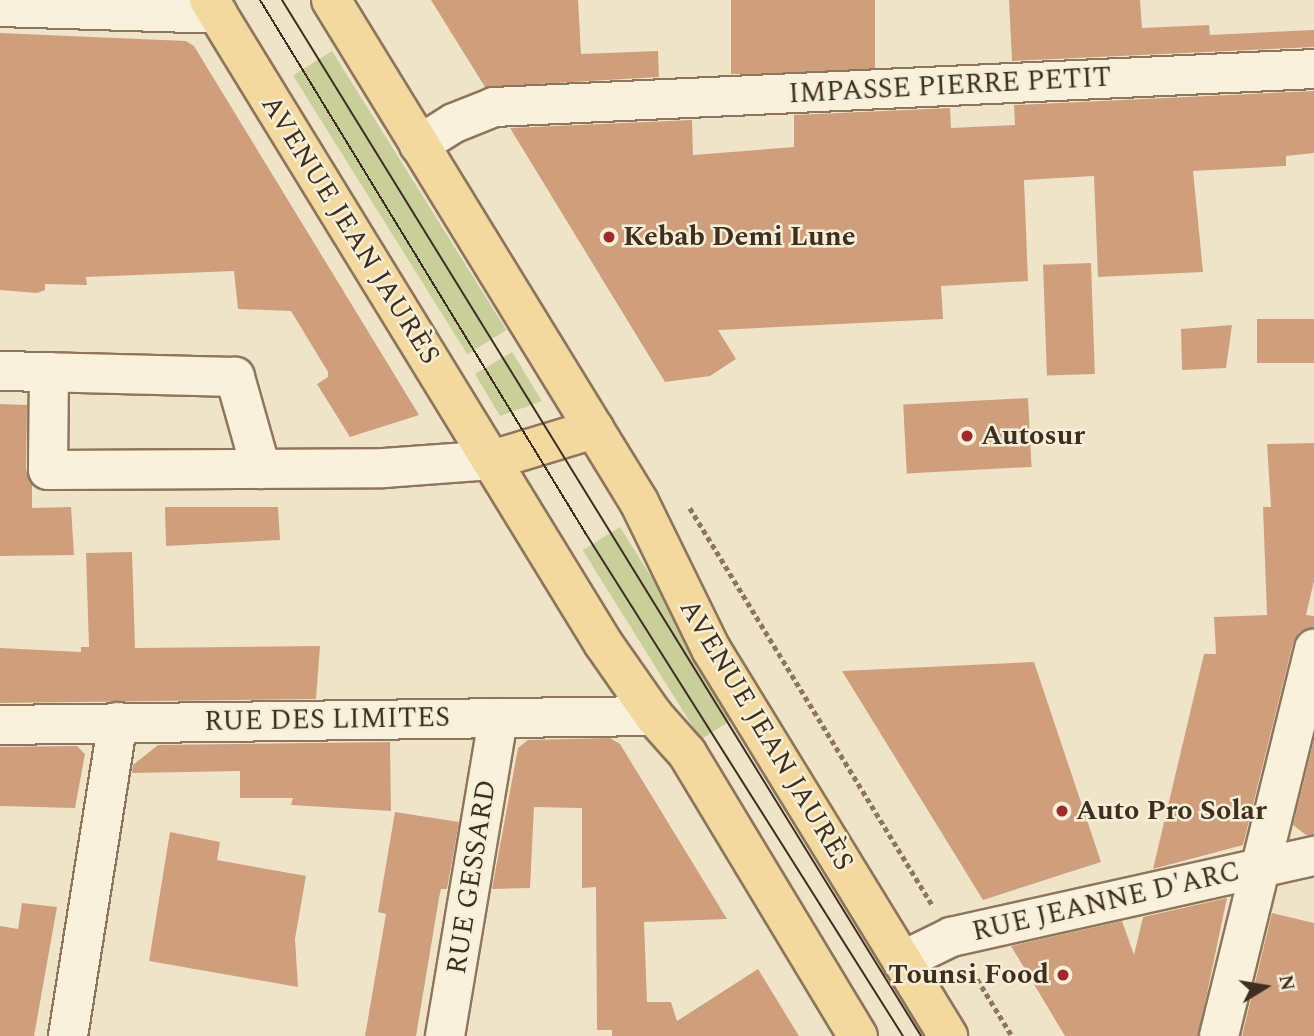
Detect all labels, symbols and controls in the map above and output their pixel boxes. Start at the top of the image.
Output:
street label: IMPASSE PIERRE PETIT [788,61,1112,111]
street label: AVENUE JEAN JAURÈS [253,89,447,371]
place label: Kebab Demi Lune [623,220,856,254]
marker: Kebab Demi Lune [601,229,617,245]
place label: Autosur [981,419,1085,453]
marker: Autosur [959,428,975,444]
street label: AVENUE JEAN JAURÈS [672,593,860,877]
street label: RUE DES LIMITES [204,701,450,739]
street label: RUE GESSARD [440,777,504,977]
place label: Auto Pro Solar [1076,794,1267,828]
marker: Auto Pro Solar [1054,803,1070,819]
street label: RUE JEANNE D'ARC [969,855,1243,949]
north arrow [1230,952,1300,1022]
place label: Tounsi Food [888,958,1049,992]
marker: Tounsi Food [1055,967,1071,983]
text: N [1270,973,1302,993]

